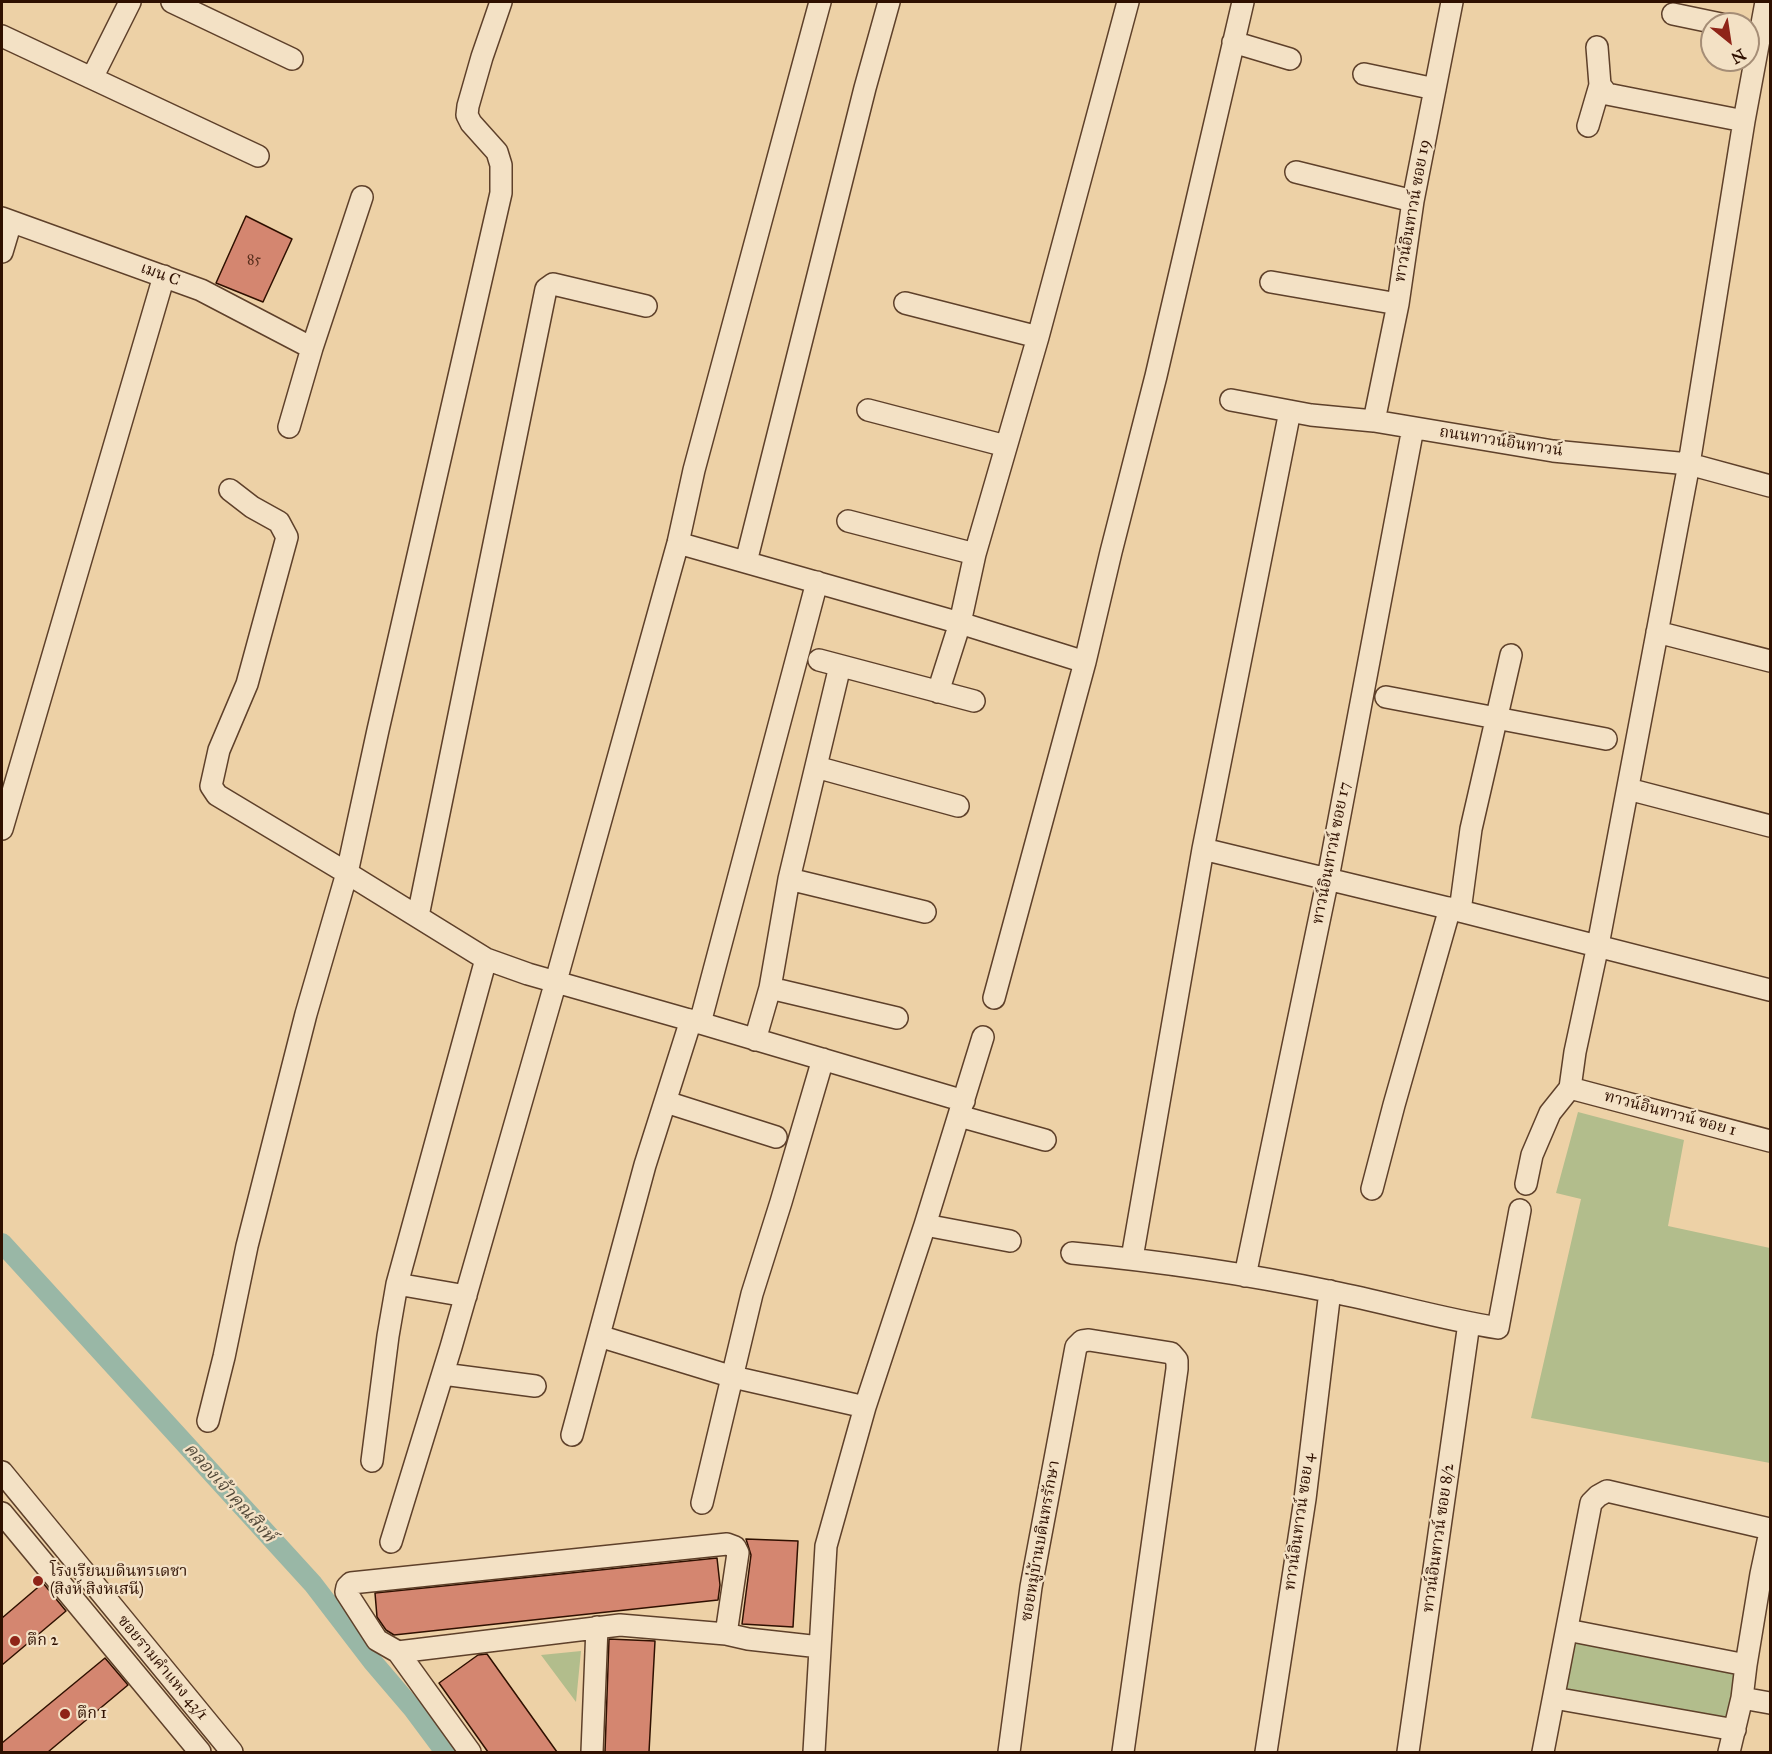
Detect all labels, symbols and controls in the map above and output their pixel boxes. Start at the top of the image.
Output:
north arrow [1700,12,1760,72]
text: N [1728,45,1749,68]
street label: ทาวน์อินทาวน์ ซอย 19 [1391,138,1435,284]
house number: 85 [247,253,261,269]
street label: เมน C [138,259,182,291]
street label: ถนนทาวน์อินทาวน์ [1438,423,1564,461]
street label: ทาวน์อินทาวน์ ซอย 17 [1309,780,1355,926]
street label: ทาวน์อินทาวน์ ซอย 1 [1602,1087,1738,1141]
water label: คลองเจ้าคุณสิงห์ [179,1439,279,1547]
street label: ทาวน์อินทาวน์ ซอย 4 [1281,1452,1319,1592]
street label: ซอยหมู่บ้านบดินทรรักษา [1017,1459,1065,1623]
street label: ทาวน์อินทาวน์ ซอย 8/2 [1419,1462,1459,1614]
place label: โรงเรียนบดินทรเดชา (สิงห์ สิงหเสนี) [50,1562,187,1600]
marker: โรงเรียนบดินทรเดชา (สิงห์ สิงหเสนี) [31,1574,45,1588]
street label: ซอยรามคำแหง 43/1 [113,1612,211,1724]
place label: ตึก 2 [27,1631,58,1651]
marker: ตึก 2 [8,1634,22,1648]
place label: ตึก 1 [77,1704,107,1724]
marker: ตึก 1 [58,1707,72,1721]

